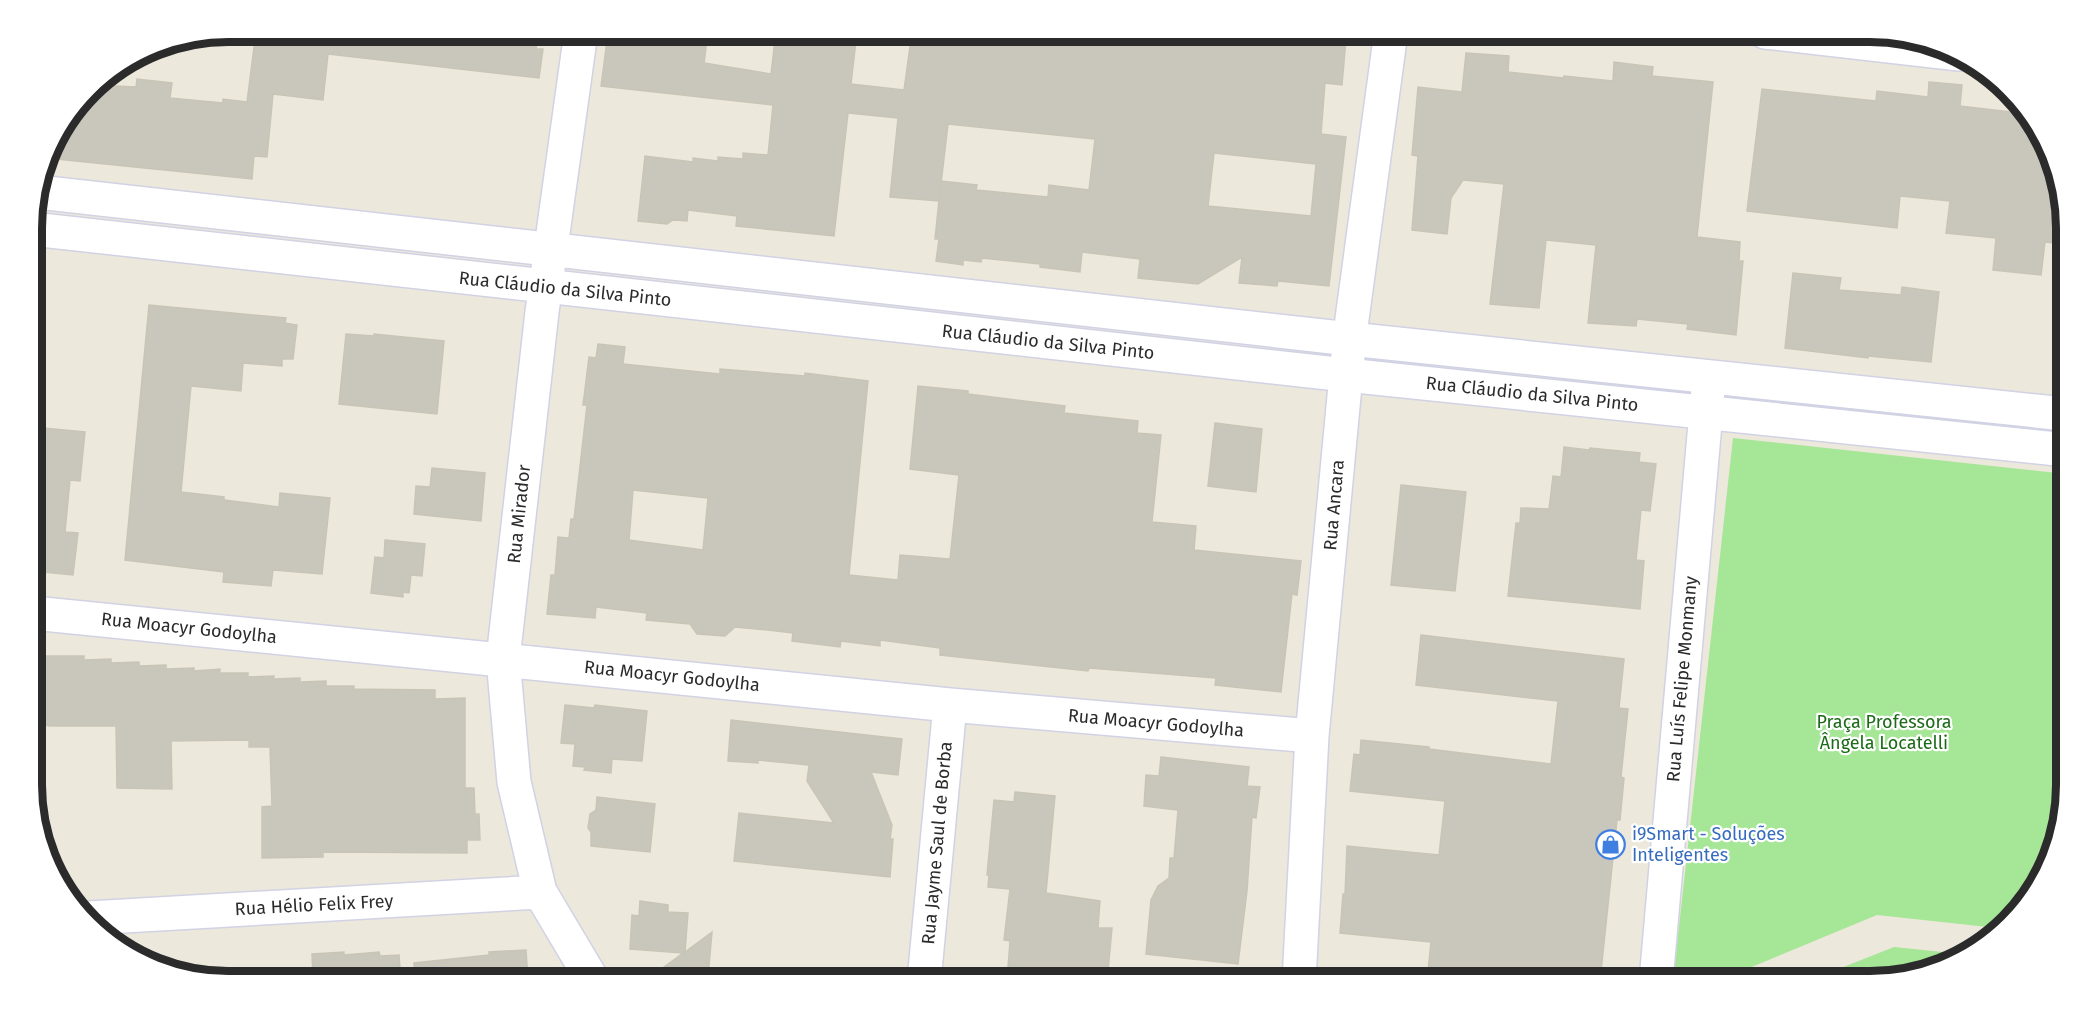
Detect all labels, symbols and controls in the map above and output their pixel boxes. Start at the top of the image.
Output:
street label: Rua Cláudio da Silva Pinto [458,267,672,311]
street label: Rua Cláudio da Silva Pinto [941,320,1155,364]
street label: Rua Cláudio da Silva Pinto [1425,372,1639,416]
street label: Rua Ancara [1319,459,1349,551]
street label: Rua Mirador [503,463,535,565]
street label: Rua Luís Felipe Monmany [1662,575,1702,783]
street label: Rua Moacyr Godoylha [100,608,278,648]
street label: Rua Moacyr Godoylha [583,656,761,696]
street label: Rua Moacyr Godoylha [1067,704,1245,742]
park label: Praça Professora Ângela Locatelli [1816,711,1952,754]
street label: Rua Jayme Saul de Borba [917,740,957,946]
place label: i9Smart - Soluções Inteligentes [1632,823,1785,866]
shop icon: i9Smart - Soluções Inteligentes [1595,828,1627,860]
street label: Rua Hélio Felix Frey [234,890,394,920]

